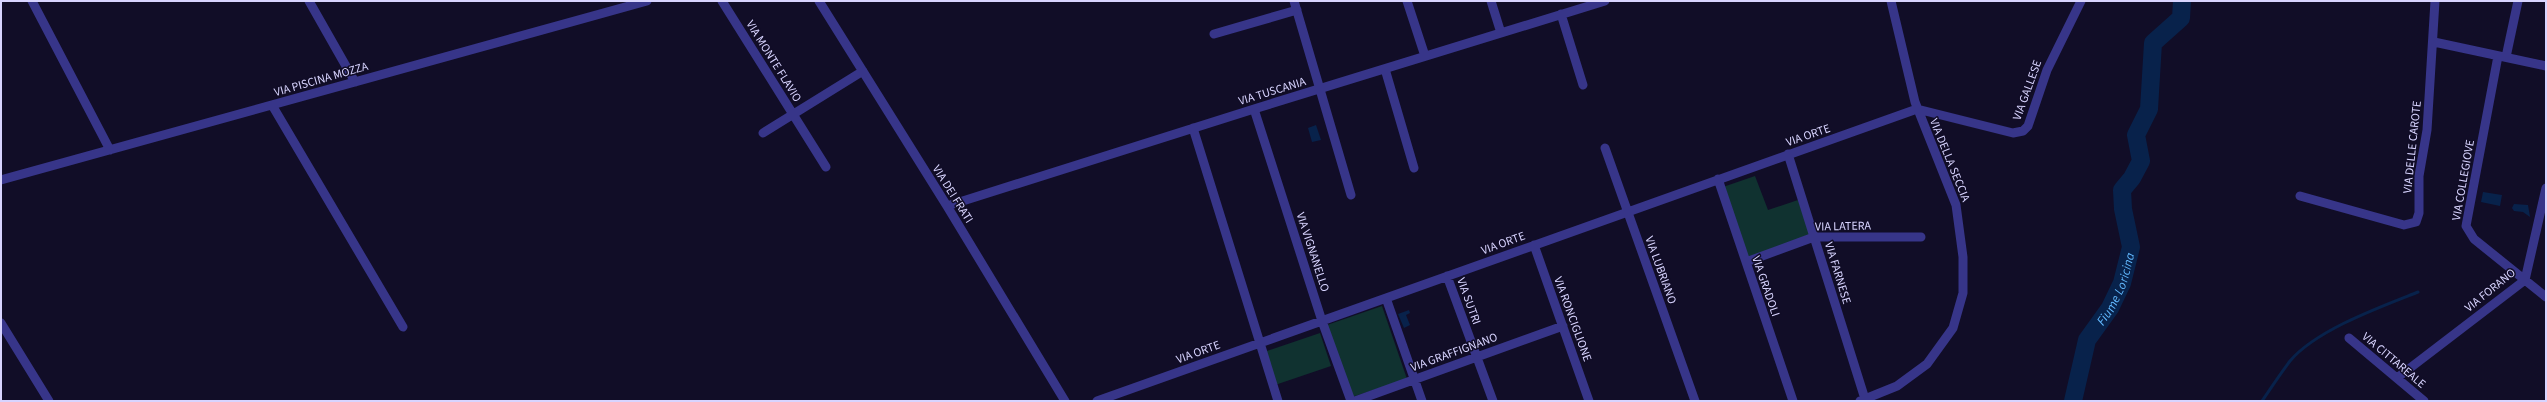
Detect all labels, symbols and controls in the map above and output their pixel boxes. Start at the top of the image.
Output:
street label: VIA MONTE FLAVIO [742,17,806,105]
street label: VIA PISCINA MOZZA [272,58,371,101]
street label: VIA GALLESE [2009,58,2046,123]
street label: VIA TUSCANIA [1236,73,1308,110]
street label: VIA DELLE CAROTE [2399,100,2426,194]
street label: VIA DELLA SECCIA [1925,116,1974,205]
street label: VIA ORTE [1784,120,1833,151]
street label: VIA COLLEGIOVE [2448,138,2479,222]
street label: VIA DEI FRATI [928,162,977,227]
street label: VIA VIGNANELLO [1292,210,1333,294]
street label: VIA LATERA [1815,218,1872,235]
street label: VIA ORTE [1479,228,1528,259]
street label: VIA LUBRIANO [1640,234,1681,306]
street label: VIA FARNESE [1820,240,1855,306]
water label: Fiume Loricina [2092,251,2139,329]
street label: VIA GRADOLI [1747,253,1784,319]
street label: VIA FORANO [2461,265,2519,316]
street label: VIA RONCIGLIONE [1549,274,1596,364]
street label: VIA SUTRI [1452,275,1485,327]
street label: VIA CITTAREALE [2358,328,2429,392]
street label: VIA GRAFFIGNANO [1408,329,1500,376]
street label: VIA ORTE [1174,337,1223,368]

